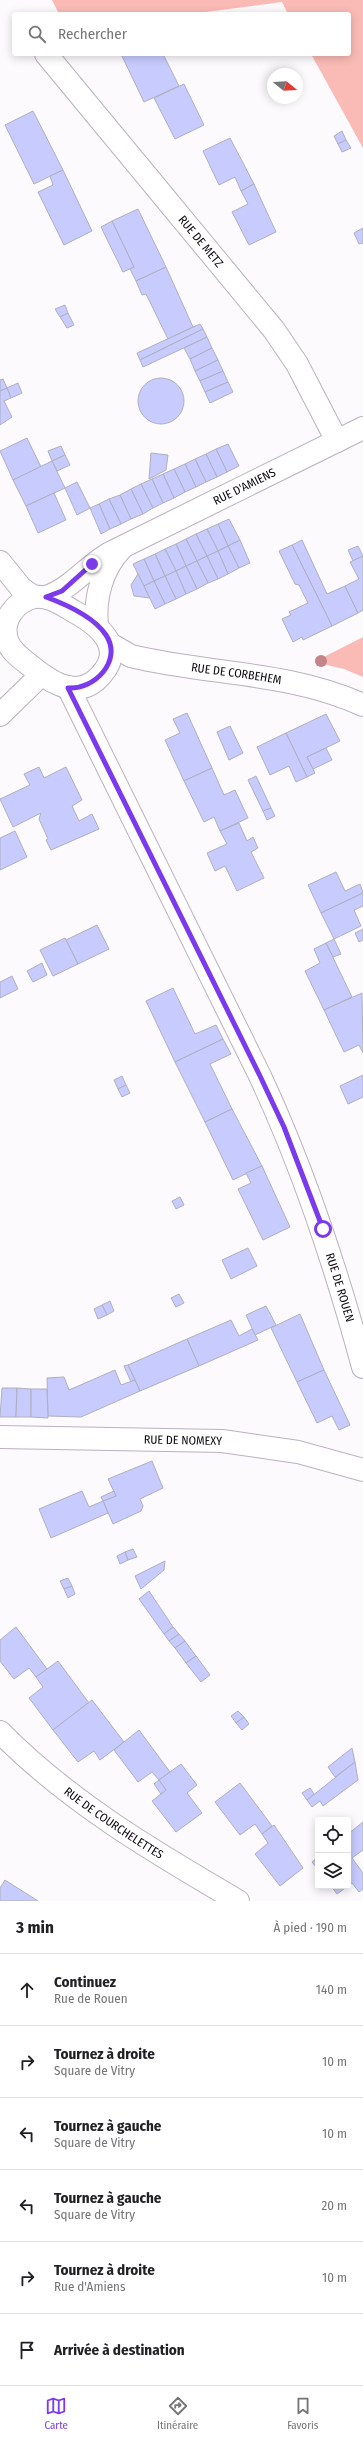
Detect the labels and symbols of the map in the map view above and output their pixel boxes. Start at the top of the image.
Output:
north arrow [267,68,303,104]
street label: RUE DE METZ [175,213,226,270]
street label: RUE D'AMIENS [211,465,278,508]
route end [83,555,101,573]
street label: RUE DE CORBEHEM [190,660,283,687]
route start [314,1220,332,1238]
street label: RUE DE ROUEN [323,1251,357,1323]
street label: RUE DE NOMEXY [144,1433,222,1448]
street label: RUE DE COURCHELETTES [61,1784,166,1862]

